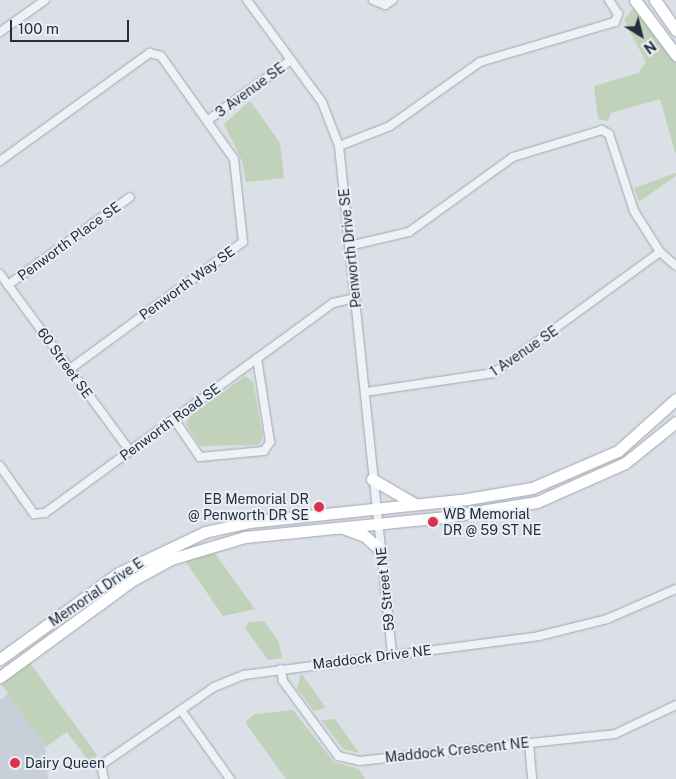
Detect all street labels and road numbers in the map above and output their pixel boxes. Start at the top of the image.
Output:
street label: 3 Avenue SE [212,59,288,121]
street label: Penworth Drive SE [335,187,365,309]
street label: Penworth Place SE [14,198,124,284]
street label: Penworth Way SE [136,243,238,323]
street label: 1 Avenue SE [487,322,561,380]
street label: 60 Street SE [34,325,96,401]
street label: Penworth Road SE [117,380,223,464]
street label: 59 Street NE [372,546,398,632]
street label: Memorial Drive E [46,554,146,630]
street label: Maddock Drive NE [312,641,432,673]
street label: Maddock Crescent NE [384,734,530,766]

